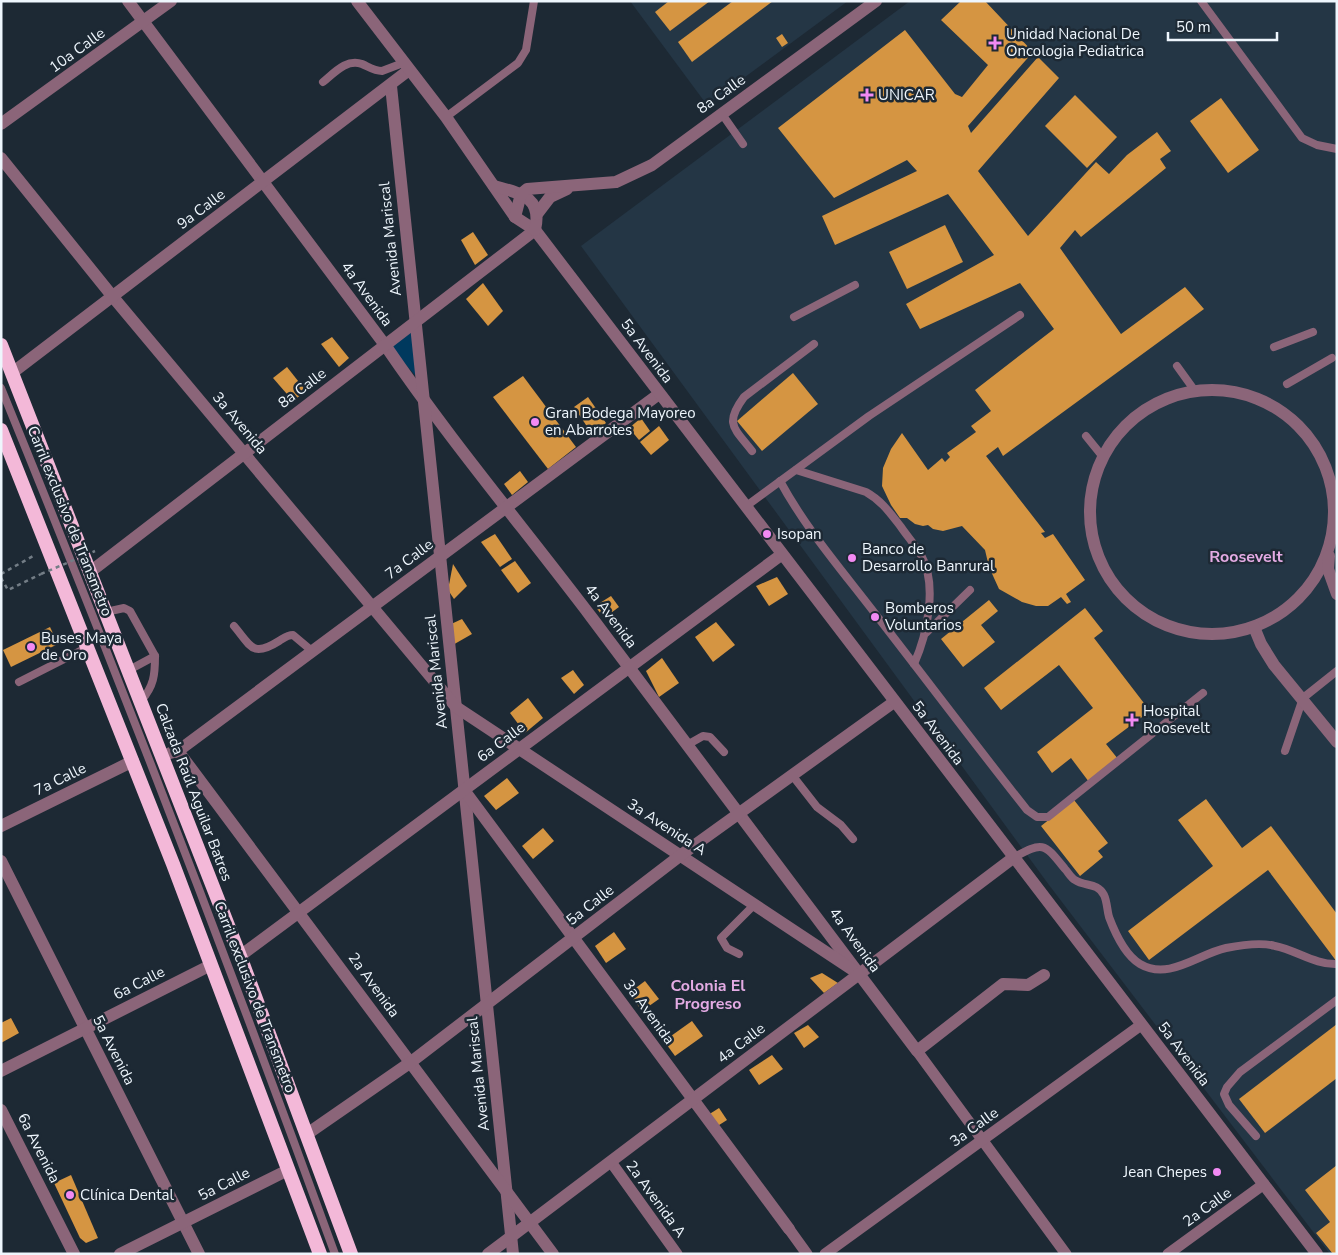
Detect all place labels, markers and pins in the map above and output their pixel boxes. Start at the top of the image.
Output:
place label: Unidad Nacional De Oncologia Pediatrica [1006,24,1144,61]
marker: Unidad Nacional De Oncologia Pediatrica [988,36,1002,50]
place label: UNICAR [878,85,935,105]
marker: UNICAR [860,88,874,102]
place label: Gran Bodega Mayoreo en Abarrotes [545,403,696,440]
marker: Gran Bodega Mayoreo en Abarrotes [529,416,541,428]
place label: Isopan [777,524,822,544]
marker: Isopan [761,528,773,540]
place label: Banco de Desarrollo Banrural [862,539,995,576]
marker: Banco de Desarrollo Banrural [846,552,858,564]
place label: Bomberos Voluntarios [884,598,962,635]
marker: Bomberos Voluntarios [869,611,881,623]
place label: Buses Maya de Oro [41,628,122,665]
marker: Buses Maya de Oro [25,641,37,653]
place label: Hospital Roosevelt [1143,701,1211,738]
marker: Hospital Roosevelt [1125,713,1139,727]
place label: Jean Chepes [1122,1162,1207,1182]
marker: Jean Chepes [1211,1166,1223,1178]
place label: Clínica Dental [80,1185,175,1205]
marker: Clínica Dental [64,1189,76,1201]

